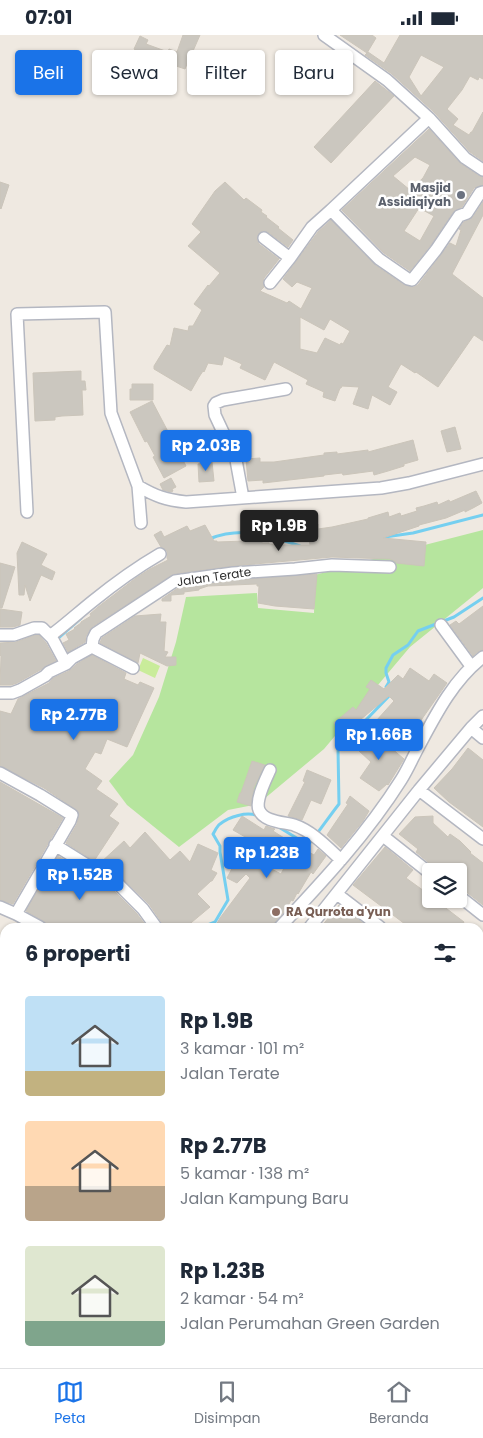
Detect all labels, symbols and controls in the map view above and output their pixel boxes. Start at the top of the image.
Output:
text: 07:01 [25,4,72,31]
chip: Beli [15,50,82,95]
chip: Sewa [92,50,177,95]
chip: Filter [187,50,265,95]
chip: Baru [275,50,353,95]
place label: Masjid Assidiqiyah [378,179,451,210]
marker: Masjid Assidiqiyah [455,189,467,201]
pin: Rp 2.03B [154,429,258,472]
text: Rp 2.03B [172,434,241,457]
pin: Rp 1.9B [233,509,325,552]
text: Rp 1.9B [251,514,307,537]
street label: Jalan Terate [176,563,252,590]
pin: Rp 2.77B [22,699,126,741]
text: Rp 2.77B [41,703,107,726]
pin: Rp 1.66B [327,719,431,761]
text: Rp 1.66B [346,723,412,746]
pin: Rp 1.23B [215,837,319,879]
text: Rp 1.23B [235,841,299,864]
pin: Rp 1.52B [28,859,132,901]
text: Rp 1.52B [47,863,113,886]
map controls [422,863,467,908]
button: layers [422,863,467,908]
place label: RA Qurrota a'yun [286,903,391,920]
marker: RA Qurrota a'yun [270,906,282,918]
text: 6 properti [25,939,130,968]
icon: filters [431,939,459,967]
text: Rp 1.9B [180,1006,253,1035]
icon: home [65,1016,125,1076]
text: 3 kamar · 101 m² [180,1037,304,1060]
text: Jalan Terate [180,1062,280,1085]
text: Rp 2.77B [180,1131,267,1160]
icon: home [65,1141,125,1201]
text: 5 kamar · 138 m² [180,1162,309,1185]
text: Jalan Kampung Baru [180,1187,349,1210]
text: Rp 1.23B [180,1256,265,1285]
icon: home [65,1266,125,1326]
text: 2 kamar · 54 m² [180,1287,304,1310]
text: Jalan Perumahan Green Garden [180,1312,440,1335]
tab: Peta [54,1378,86,1429]
tab: Disimpan [194,1378,260,1429]
tab: Beranda [369,1378,429,1429]

